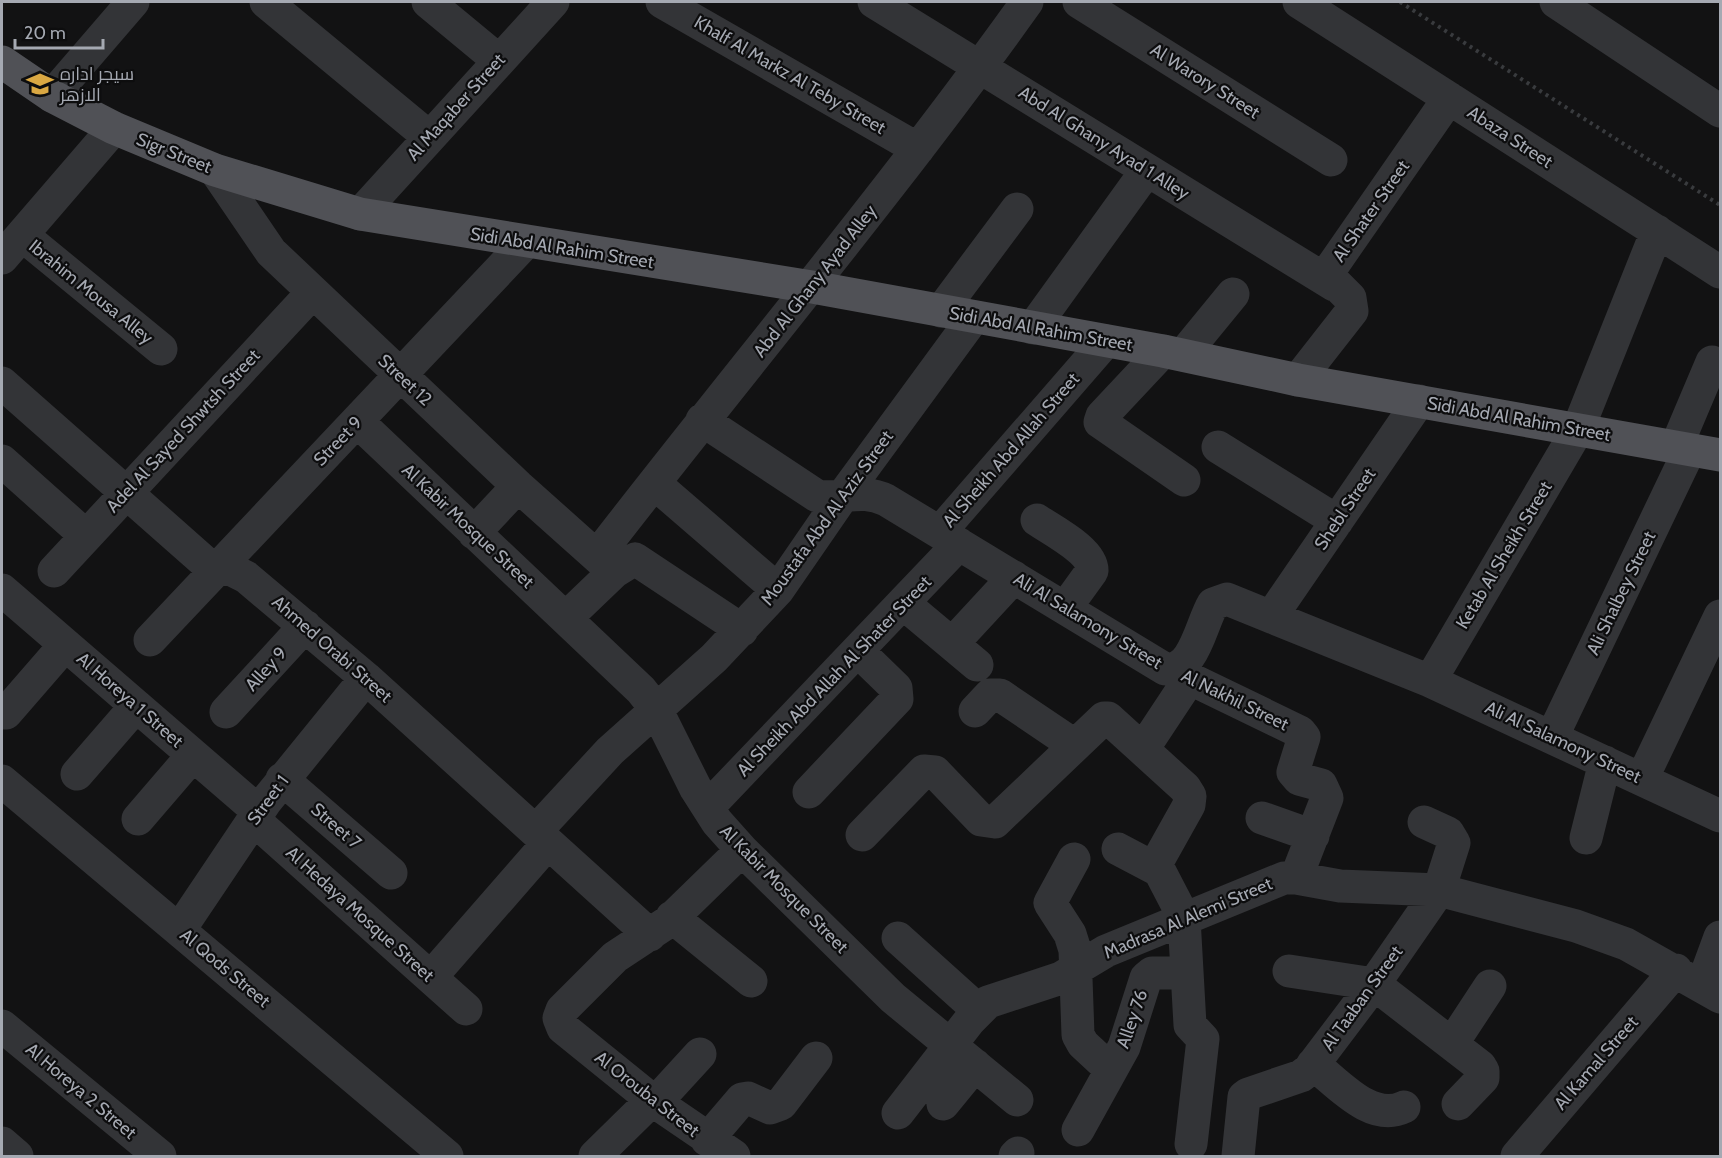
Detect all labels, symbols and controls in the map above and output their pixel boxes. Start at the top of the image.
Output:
street label: Khalf Al Markz Al Teby Street [690,11,890,139]
scale bar [15,12,104,50]
text: 20 m [24,22,66,44]
street label: Al Warory Street [1146,39,1264,123]
street label: Al Maqaber Street [402,49,510,165]
place label: سيجر اداره الازهر [59,63,134,106]
school or university icon: سيجر اداره الازهر [25,69,55,99]
street label: Abd Al Ghany Ayad 1 Alley [1015,81,1193,205]
street label: Abaza Street [1463,101,1557,173]
street label: Sigr Street [133,128,215,178]
street label: Al Shater Street [1328,156,1414,266]
street label: Abd Al Ghany Ayad Alley [749,200,881,362]
street label: Sidi Abd Al Rahim Street [469,223,655,273]
street label: Ibrahim Mousa Alley [24,235,158,349]
street label: Sidi Abd Al Rahim Street [948,302,1134,356]
street label: Adel Al Sayed Shwtsh Street [102,345,264,517]
street label: Street 12 [374,350,436,410]
street label: Al Sheikh Abd Allah Street [938,368,1084,532]
street label: Sidi Abd Al Rahim Street [1426,392,1612,446]
street label: Street 9 [309,412,367,470]
street label: Moustafa Abd Al Aziz Street [756,426,898,610]
street label: Al Kabir Mosque Street [397,459,539,593]
street label: Shebl Street [1310,464,1380,554]
street label: Ketab Al Sheikh Street [1451,477,1557,633]
street label: Ali Shalbey Street [1582,528,1660,658]
street label: Ali Al Salamony Street [1010,568,1166,674]
street label: Al Sheikh Abd Allah Al Shater Street [732,571,936,781]
street label: Ahmed Orabi Street [267,591,397,707]
street label: Alley 9 [240,642,292,696]
street label: Al Horeya 1 Street [72,648,188,752]
street label: Al Nakhil Street [1178,665,1292,735]
street label: Ali Al Salamony Street [1482,696,1644,788]
street label: Street 1 [243,771,293,829]
street label: Street 7 [306,798,366,854]
street label: Al Kabir Mosque Street [715,820,853,958]
street label: Al Hedaya Mosque Street [281,842,439,986]
street label: Madrasa Al Alemi Street [1100,873,1276,963]
street label: Al Qods Street [176,924,274,1012]
street label: Al Taaban Street [1317,941,1407,1055]
street label: Alley 76 [1112,987,1152,1051]
street label: Al Kamal Street [1549,1012,1643,1114]
street label: Al Horeya 2 Street [21,1038,141,1144]
street label: Al Orouba Street [590,1046,704,1142]

